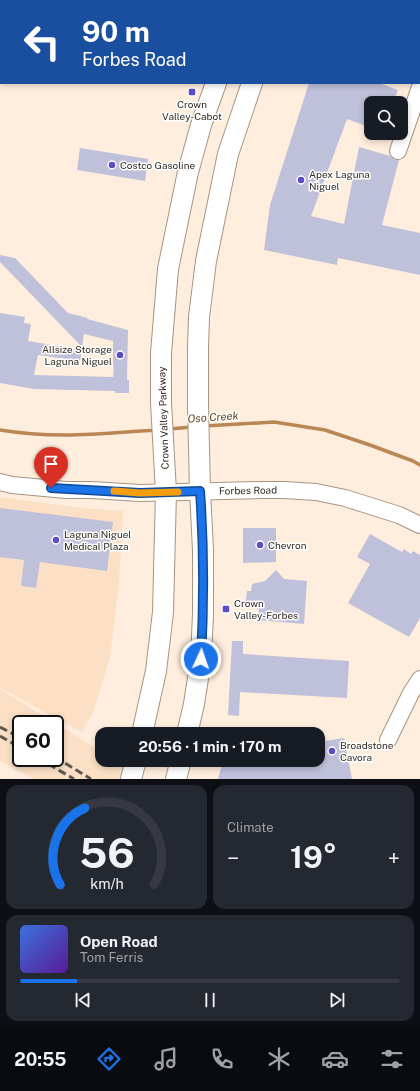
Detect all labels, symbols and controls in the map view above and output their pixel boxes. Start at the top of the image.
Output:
text: 90 m [82,15,150,48]
icon: left [16,16,68,68]
text: Forbes Road [82,49,187,70]
marker: Crown Valley-Cabot [187,87,197,97]
map controls [364,96,408,140]
button: search [364,96,408,140]
place label: Crown Valley-Cabot [162,98,222,122]
place label: Costco Gasoline [120,159,195,171]
marker: Costco Gasoline [107,160,117,170]
place label: Apex Laguna Niguel [309,168,370,192]
marker: Apex Laguna Niguel [296,175,306,185]
place label: Allsize Storage Laguna Niguel [42,343,112,367]
marker: Allsize Storage Laguna Niguel [115,350,125,360]
street label: Crown Valley Parkway [155,366,171,470]
water label: Oso Creek [187,409,239,425]
pin [34,447,68,488]
icon: arrive [40,453,62,475]
street label: Forbes Road [219,483,277,497]
place label: Laguna Niguel Medical Plaza [64,528,131,552]
marker: Laguna Niguel Medical Plaza [51,535,61,545]
place label: Chevron [268,539,307,551]
marker: Chevron [255,540,265,550]
place label: Crown Valley-Forbes [234,597,298,621]
marker: Crown Valley-Forbes [221,604,231,614]
position arrow [180,638,222,680]
speed limit sign: 60 [12,715,64,767]
text: 20:56 · 1 min · 170 m [139,738,281,755]
place label: Broadstone Cavora [340,739,394,763]
marker: Broadstone Cavora [327,746,337,756]
text: Climate [227,820,274,835]
text: 56 [79,828,134,877]
text: 19° [290,839,337,875]
text: − [227,845,239,871]
text: + [388,845,400,871]
text: km/h [90,875,123,892]
text: Open Road [80,933,158,950]
text: Tom Ferris [80,950,143,965]
icon: previous [72,989,94,1011]
icon: pause [199,989,221,1011]
icon: next [326,989,348,1011]
icon: directions [95,1045,123,1073]
icon: music [152,1045,180,1073]
icon: phone [208,1045,236,1073]
icon: climate [265,1045,293,1073]
icon: car [321,1045,349,1073]
icon: filters [378,1045,406,1073]
text: 20:55 [14,1049,66,1070]

